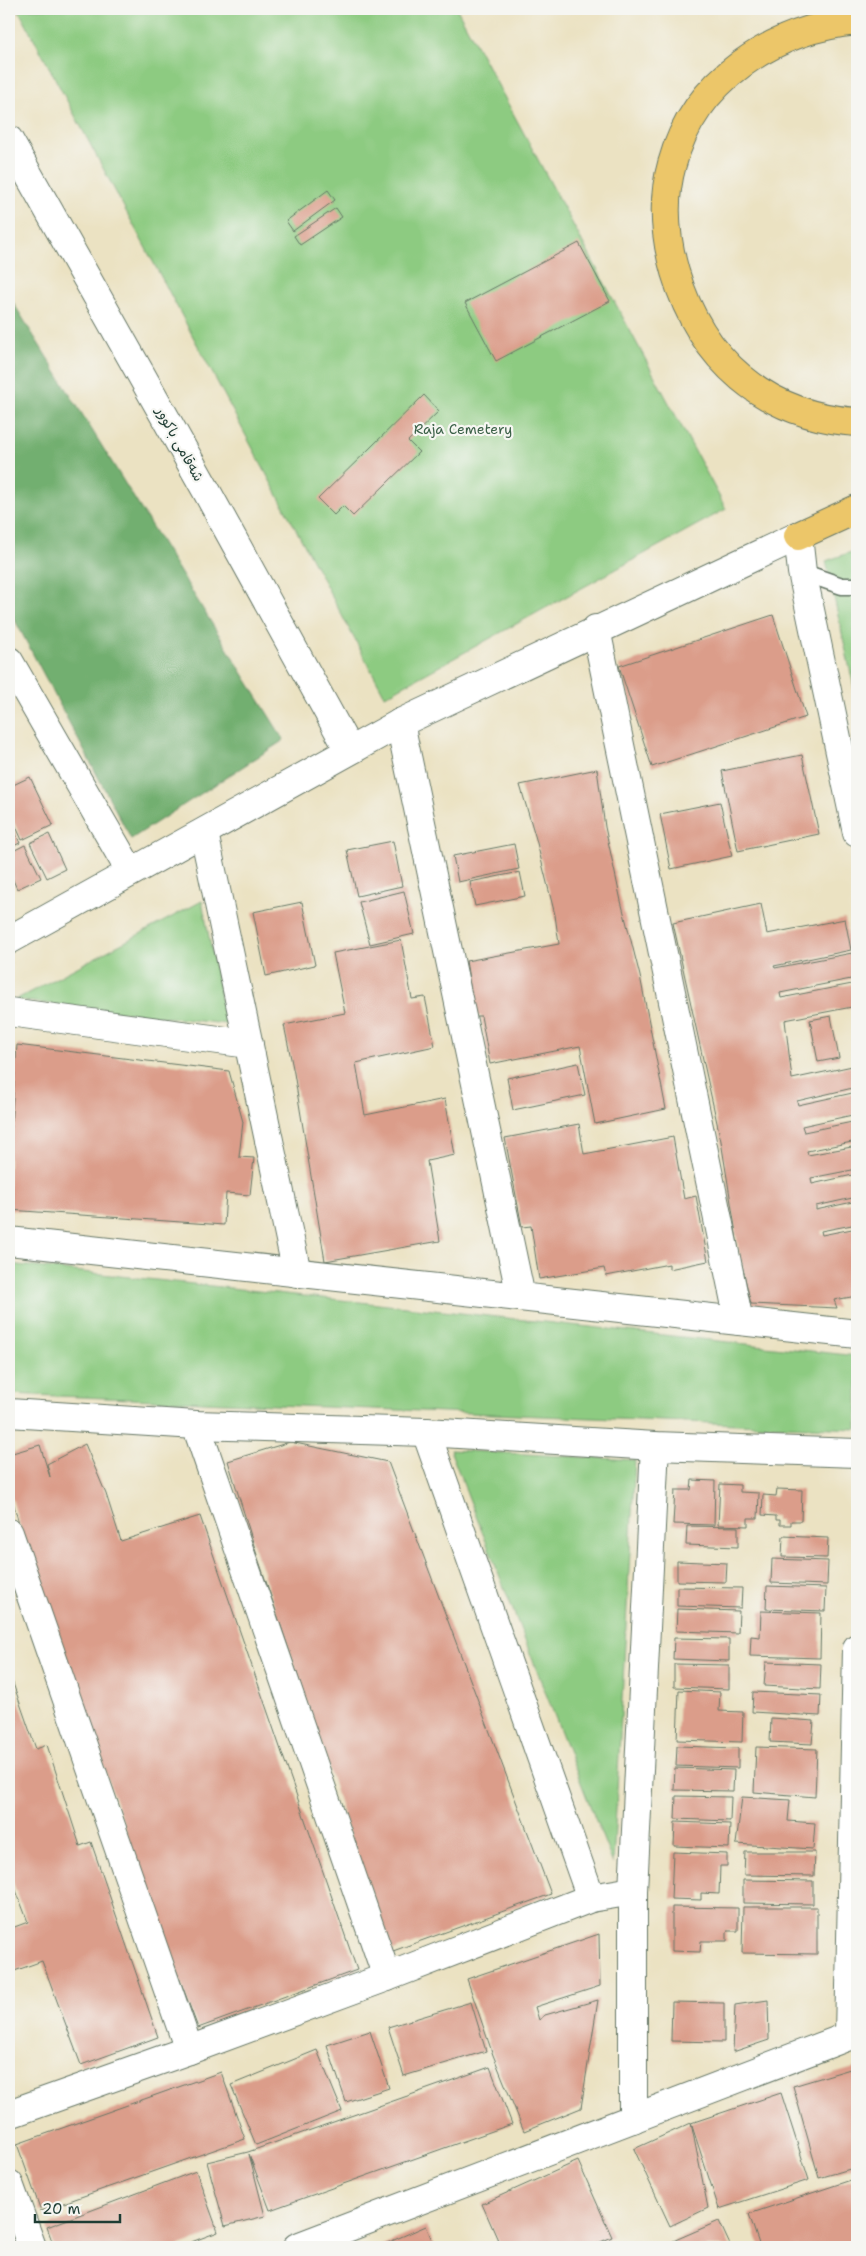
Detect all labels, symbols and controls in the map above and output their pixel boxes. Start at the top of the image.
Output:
street label: شەقامی باکوور [152,403,208,484]
park label: Raja Cemetery [414,420,512,438]
scale bar [35,2191,120,2223]
text: 20 m [42,2199,81,2219]

